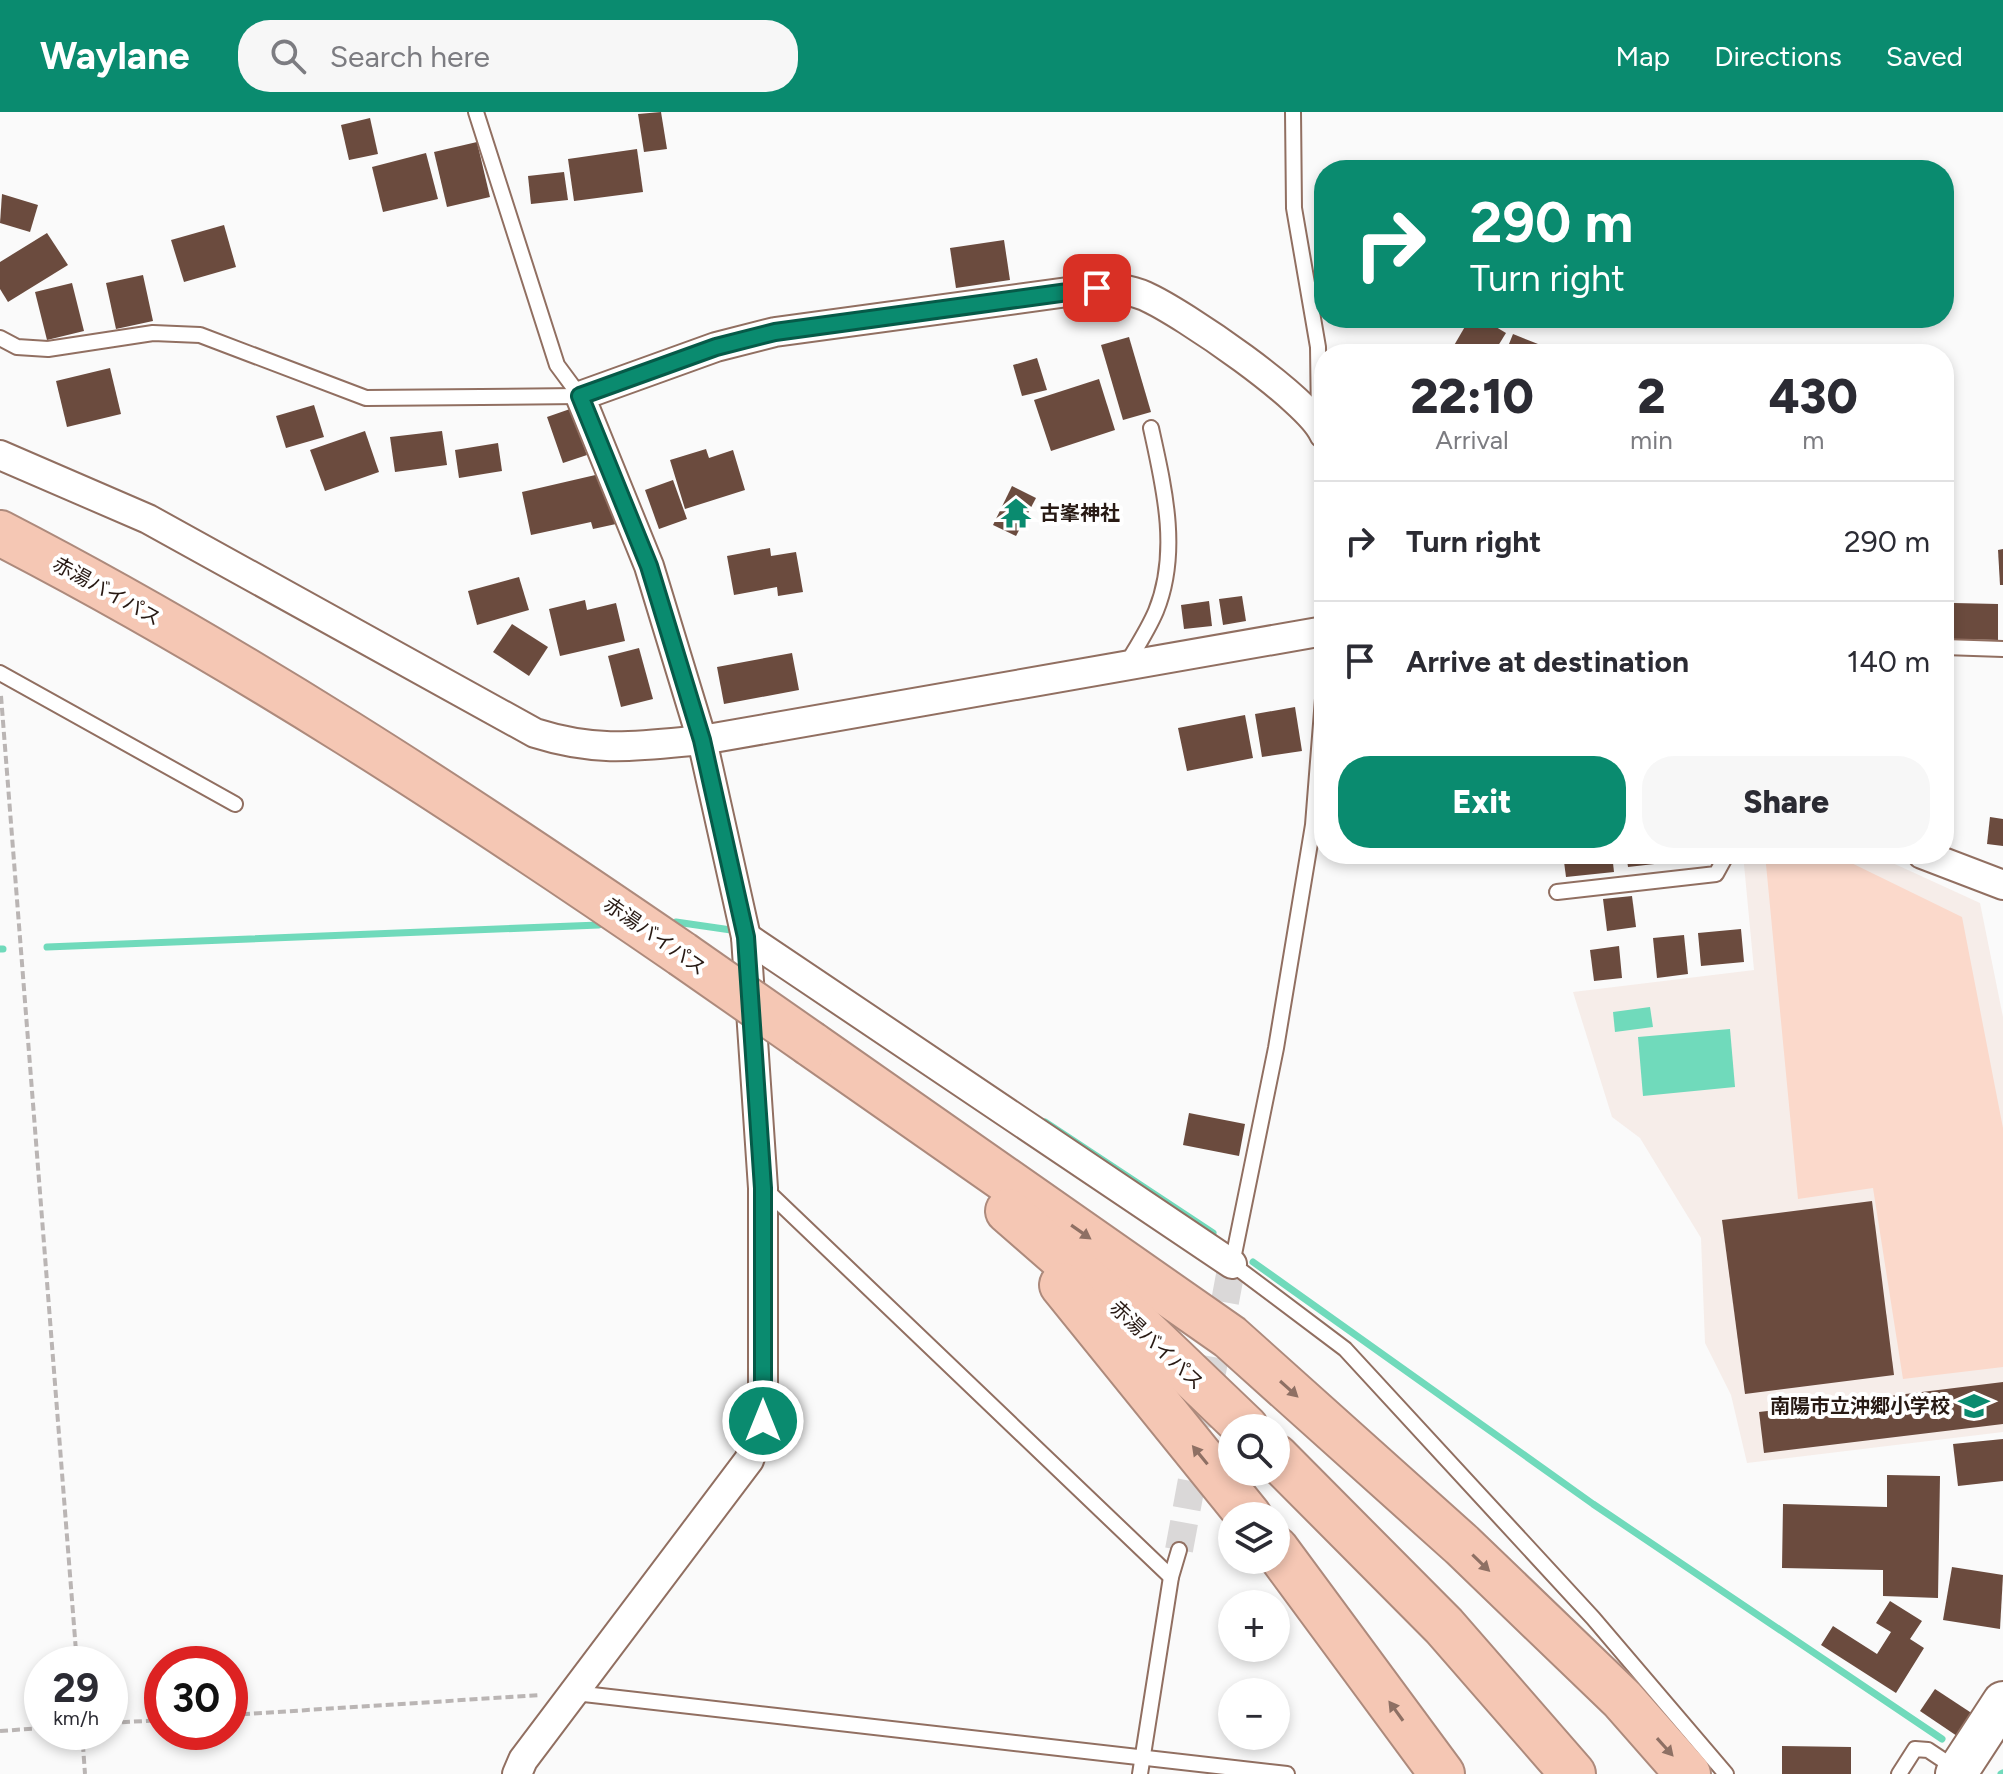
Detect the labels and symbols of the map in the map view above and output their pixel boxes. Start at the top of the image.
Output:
pin [1063,254,1131,322]
temple icon: 古峯神社 [999,496,1033,530]
place label: 古峯神社 [1040,501,1120,525]
street label: 赤湯バイパス [49,552,165,630]
street label: 赤湯バイパス [599,892,711,980]
one-way arrow [1071,1224,1092,1239]
street label: 赤湯バイパス [1105,1295,1209,1395]
position arrow [721,1379,805,1463]
one-way arrow [1279,1379,1298,1397]
school or university icon: 南陽市立沖郷小学校 [1957,1389,1991,1423]
place label: 南陽市立沖郷小学校 [1770,1394,1950,1418]
one-way arrow [1192,1446,1209,1466]
one-way arrow [1471,1554,1490,1572]
speed limit sign: 30 [144,1646,248,1750]
one-way arrow [1388,1701,1404,1721]
one-way arrow [1655,1738,1673,1757]

